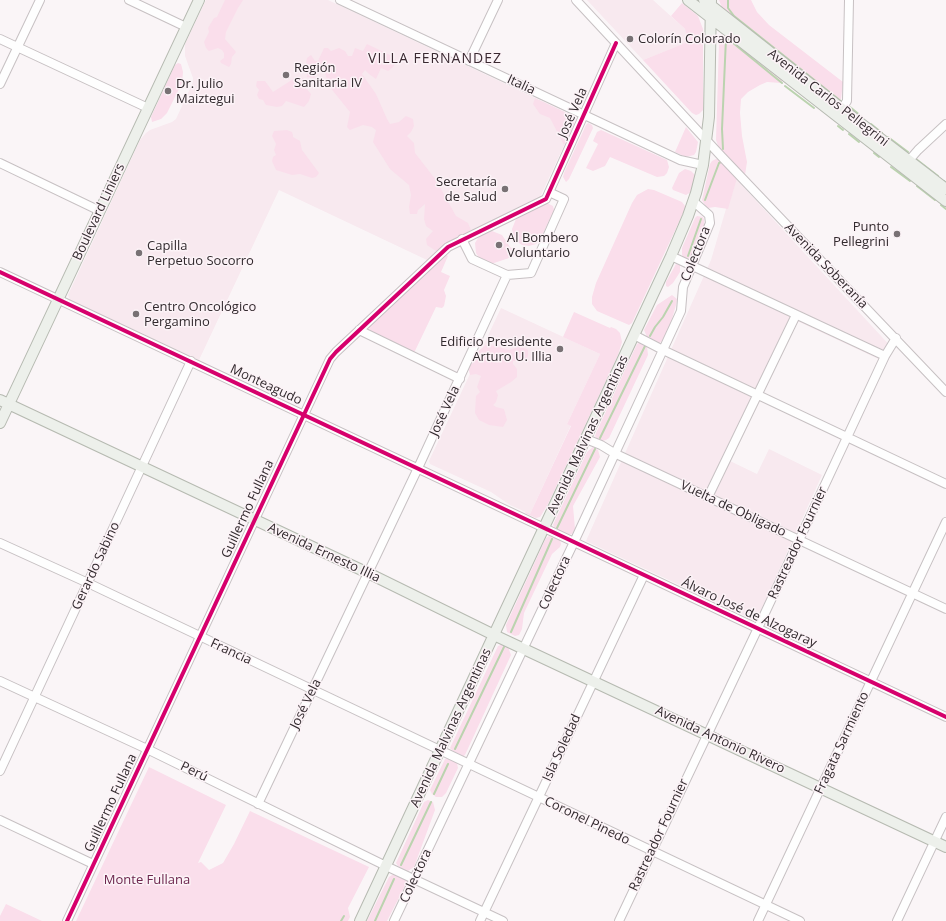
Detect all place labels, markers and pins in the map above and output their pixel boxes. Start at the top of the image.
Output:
place label: Colorín Colorado [638,31,740,47]
marker: Colorín Colorado [625,34,635,44]
place label: Región Sanitaria IV [294,60,362,91]
marker: Región Sanitaria IV [281,70,291,80]
place label: Dr. Julio Maiztegui [176,76,235,107]
marker: Dr. Julio Maiztegui [163,86,173,96]
place label: Secretaría de Salud [436,174,497,205]
marker: Secretaría de Salud [500,184,510,194]
place label: Punto Pellegrini [833,219,889,250]
marker: Punto Pellegrini [892,229,902,239]
place label: Al Bombero Voluntario [507,230,579,261]
place label: Capilla Perpetuo Socorro [147,238,254,269]
marker: Al Bombero Voluntario [494,240,504,250]
marker: Capilla Perpetuo Socorro [134,248,144,258]
place label: Centro Oncológico Pergamino [144,299,256,330]
marker: Centro Oncológico Pergamino [131,309,141,319]
place label: Edificio Presidente Arturo U. Illia [440,334,552,365]
marker: Edificio Presidente Arturo U. Illia [555,344,565,354]

